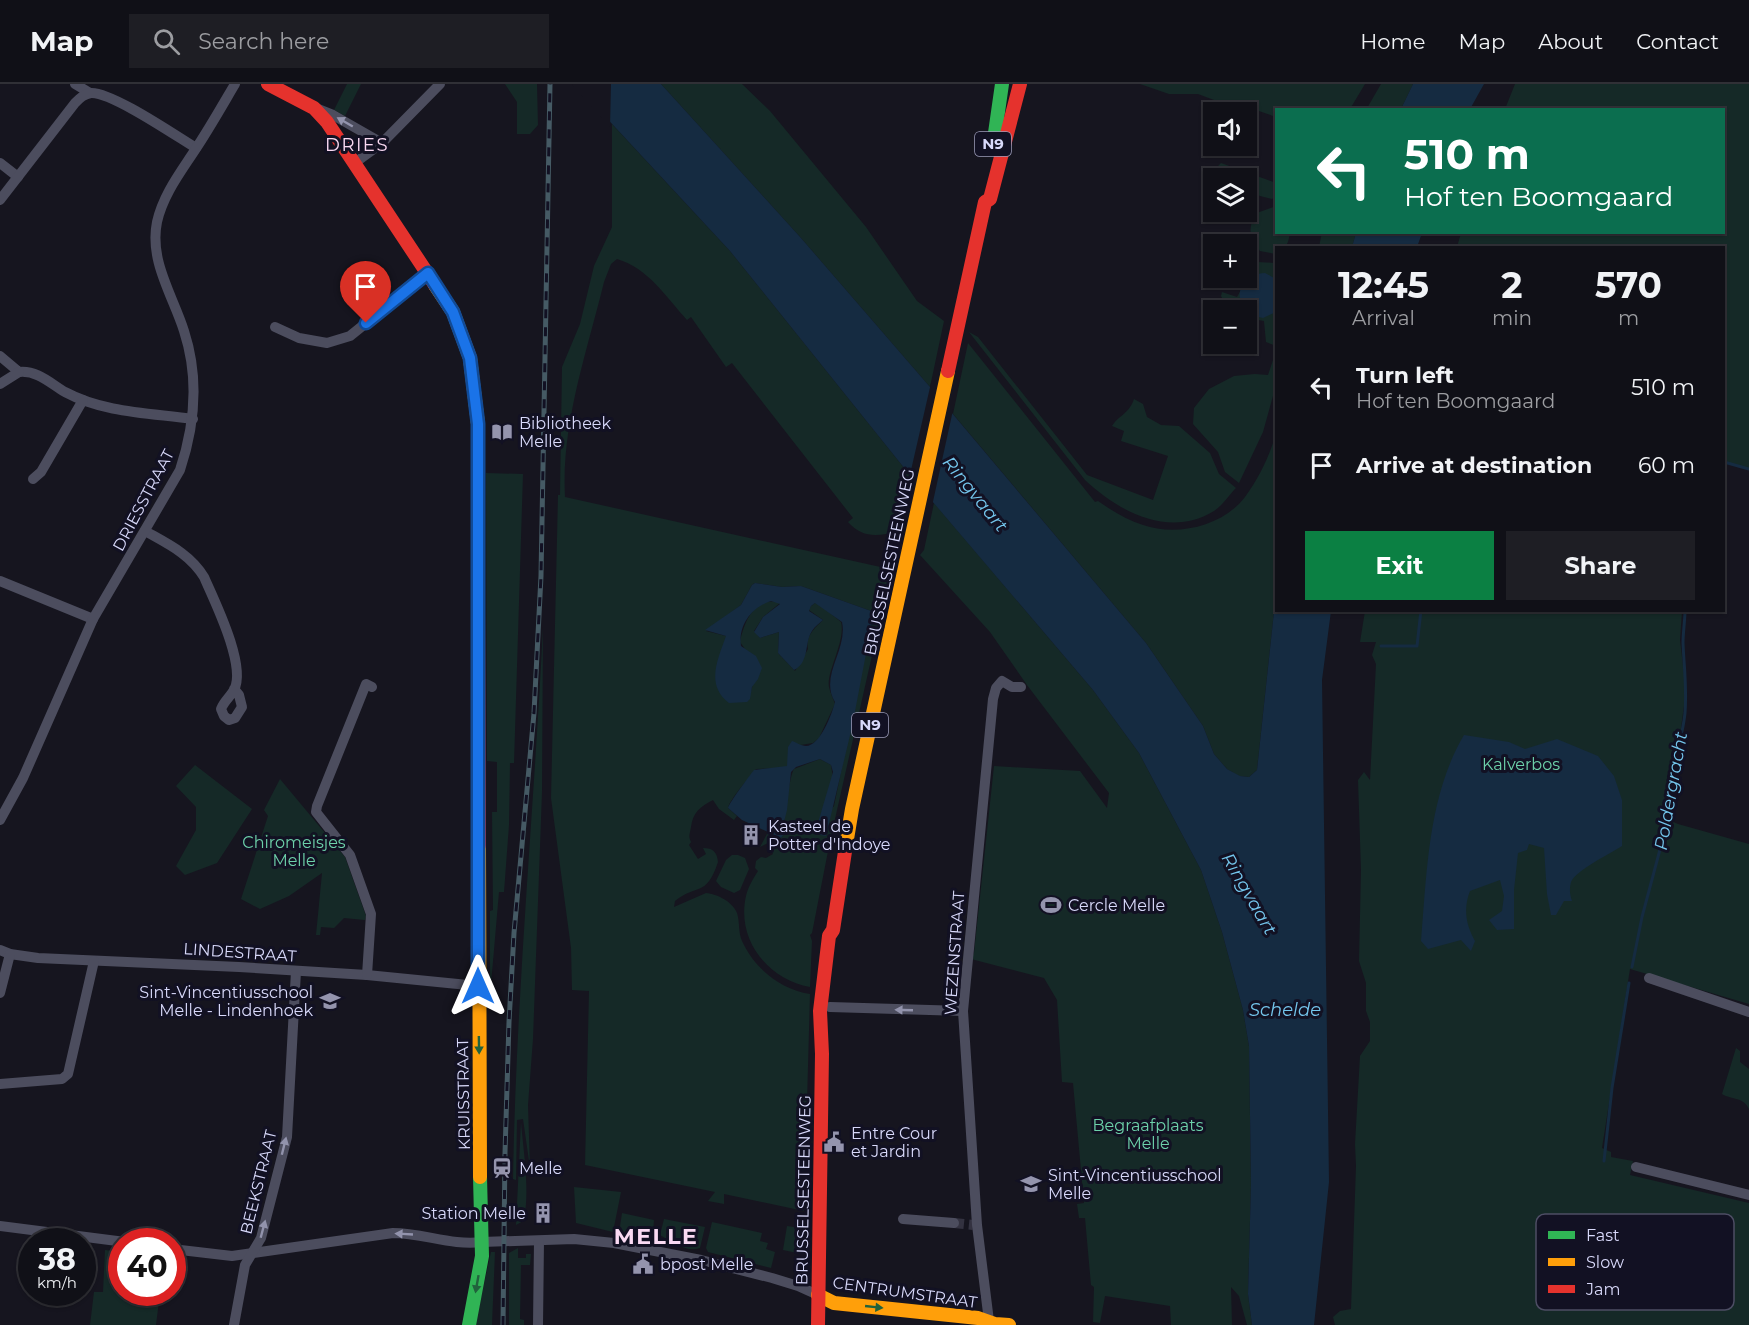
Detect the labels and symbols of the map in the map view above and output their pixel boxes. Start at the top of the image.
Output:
one-way arrow [336,117,353,127]
road number: N9 [975,132,1011,156]
district label: DRIES [325,134,389,156]
pin [340,261,391,323]
place label: Bibliotheek Melle [519,414,611,451]
library icon: Bibliotheek Melle [490,420,514,444]
street label: DRIESSTRAAT [109,445,179,554]
water label: Ringvaart [938,452,1013,537]
street label: BRUSSELSESTEENWEG [860,467,919,657]
road number: N9 [852,713,888,737]
water label: Poldergracht [1650,729,1692,852]
park label: Kalverbos [1482,755,1560,774]
place label: Kasteel de Potter d'Indoye [768,817,891,854]
building icon: Kasteel de Potter d'Indoye [739,823,763,847]
park label: Chiromeisjes Melle [242,833,346,870]
water label: Ringvaart [1217,849,1282,940]
street label: WEZENSTRAAT [941,889,968,1016]
sports icon: Cercle Melle [1039,893,1063,917]
place label: Cercle Melle [1068,896,1165,915]
street label: LINDESTRAAT [183,939,298,966]
position arrow [446,954,510,1018]
place label: Sint-Vincentiusschool Melle - Lindenhoek [139,983,313,1020]
school or university icon: Sint-Vincentiusschool Melle - Lindenhoek [318,989,342,1013]
water label: Schelde [1249,999,1321,1021]
one-way arrow [895,1005,914,1014]
one-way arrow [474,1035,484,1054]
street label: KRUISSTRAAT [453,1037,474,1150]
street label: BRUSSELSESTEENWEG [792,1095,815,1285]
park label: Begraafplaats Melle [1092,1116,1204,1153]
place label: Entre Cour et Jardin [851,1124,937,1161]
street label: BEEKSTRAAT [236,1127,281,1236]
public building icon: Entre Cour et Jardin [822,1130,846,1154]
one-way arrow [280,1137,290,1155]
station icon: Melle [490,1156,514,1180]
place label: Melle [519,1159,562,1178]
place label: Sint-Vincentiusschool Melle [1048,1166,1222,1203]
school or university icon: Sint-Vincentiusschool Melle [1019,1172,1043,1196]
building icon: Station Melle [531,1201,555,1225]
place label: Station Melle [421,1204,526,1223]
legend [1536,1214,1734,1310]
one-way arrow [259,1220,268,1238]
district label: MELLE [614,1223,698,1250]
text: Fast [1586,1226,1620,1245]
speed limit sign: 40 [108,1228,186,1306]
one-way arrow [395,1229,414,1238]
public building icon: bpost Melle [631,1252,655,1276]
text: Slow [1586,1253,1624,1272]
place label: bpost Melle [660,1255,753,1274]
street label: CENTRUMSTRAAT [831,1273,979,1312]
one-way arrow [472,1274,481,1293]
text: Jam [1585,1280,1620,1299]
one-way arrow [865,1302,884,1312]

